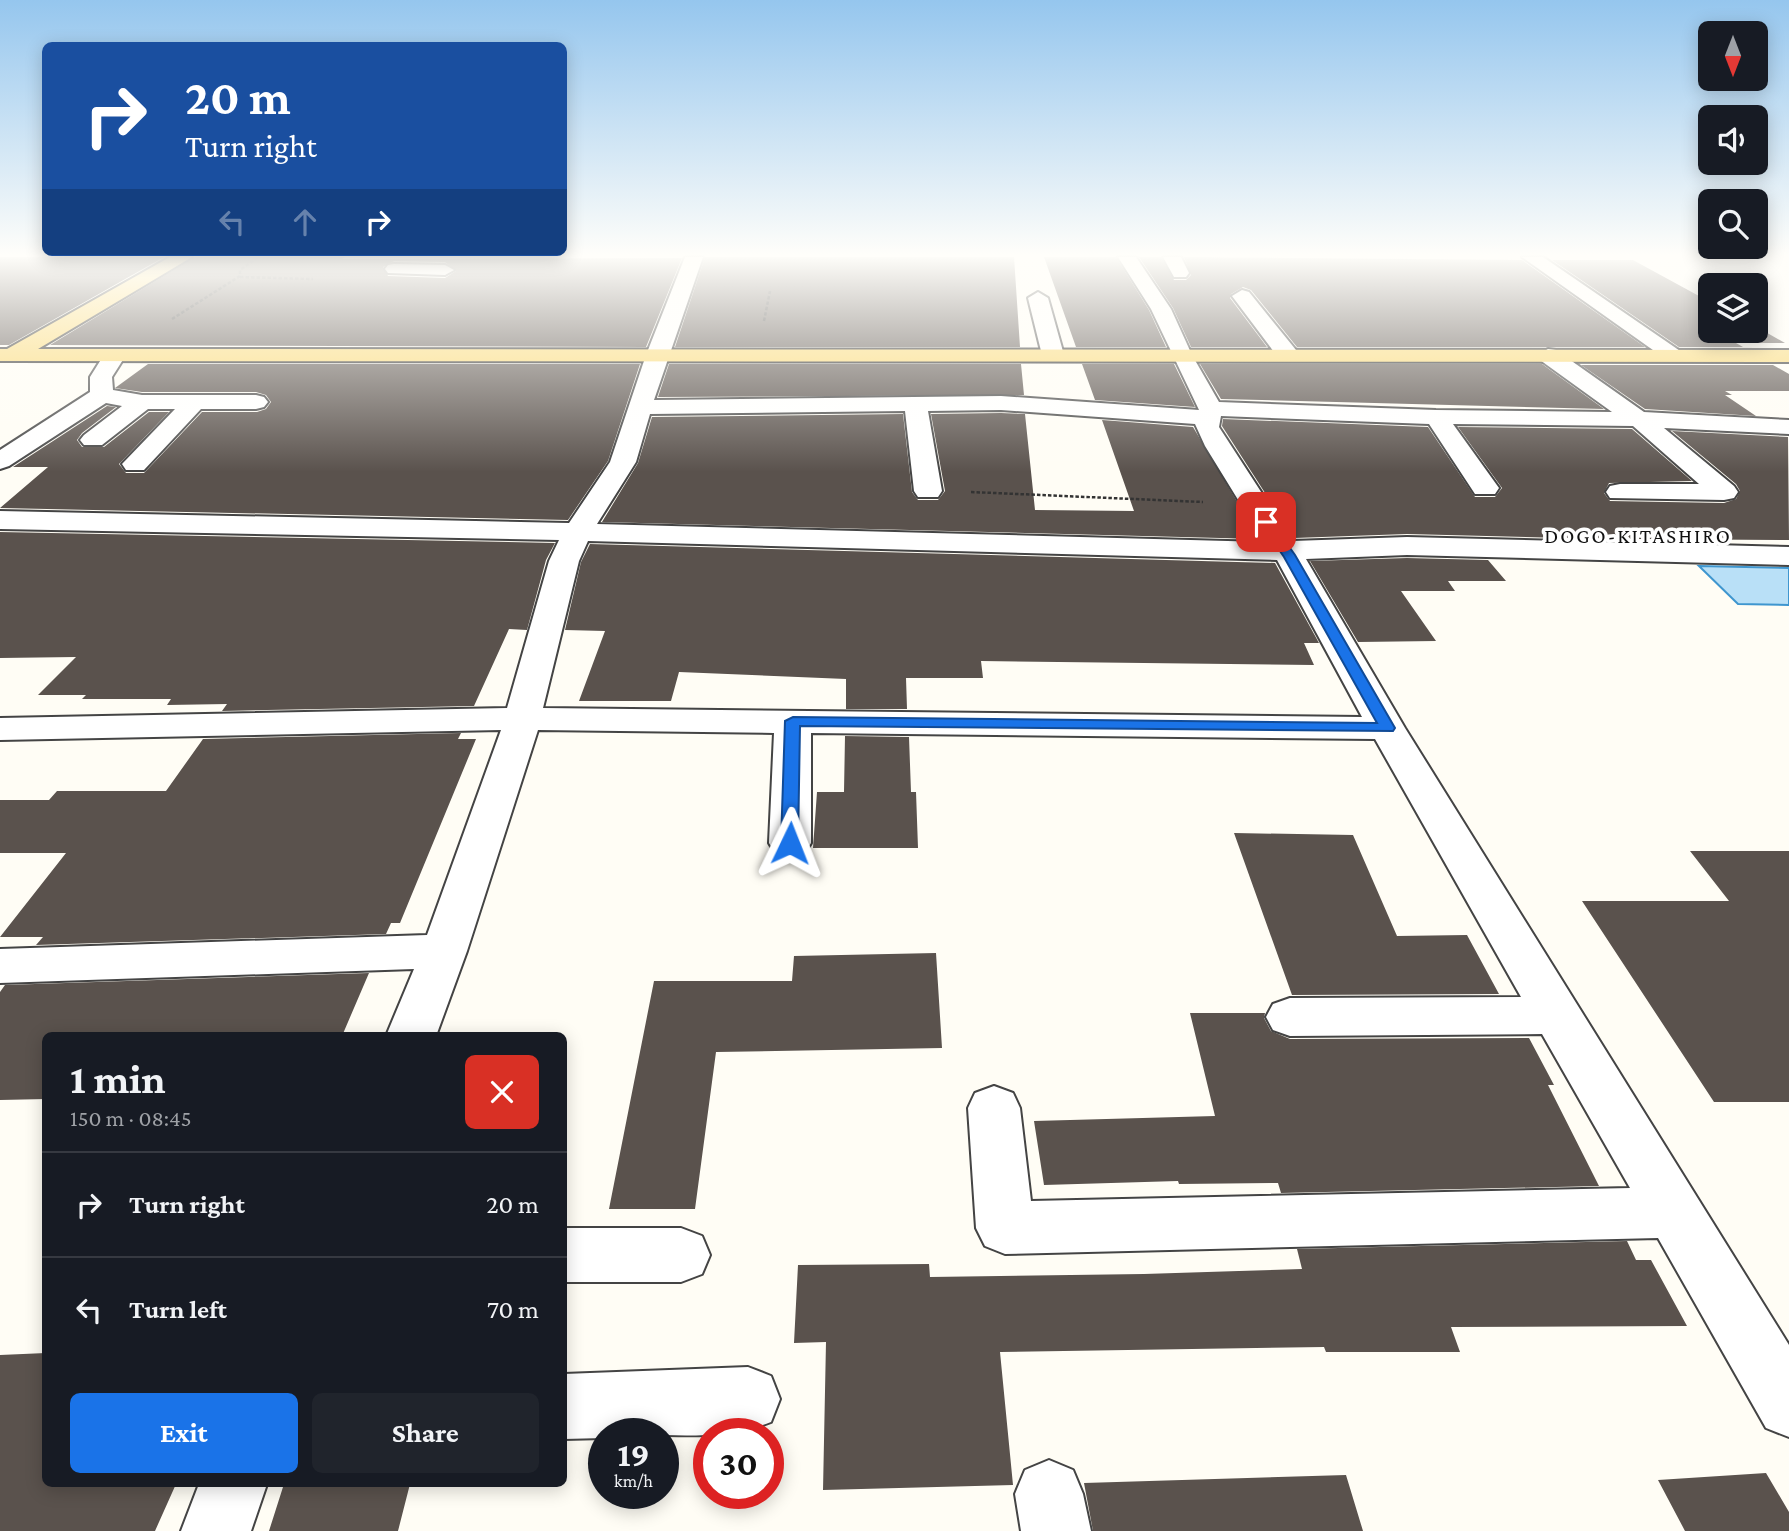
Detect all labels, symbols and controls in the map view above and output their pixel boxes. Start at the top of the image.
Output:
north arrow [1698,21,1768,91]
map controls [1698,21,1768,343]
icon: right [70,70,161,161]
text: 20 m [185,70,291,125]
button: sound [1698,105,1768,175]
text: Turn right [185,128,317,164]
button: search [1698,189,1768,259]
icon: left [213,203,251,241]
icon: ahead [286,203,324,241]
icon: right [359,203,397,241]
button: layers [1698,273,1768,343]
pin [1236,492,1296,552]
icon: arrive [1247,503,1285,541]
district label: DOGO-KITASHIRO [1544,524,1732,548]
position arrow [753,806,827,880]
text: 1 min [70,1055,166,1102]
button: close [465,1055,539,1129]
text: 150 m · 08:45 [70,1105,192,1131]
icon: right [70,1186,108,1224]
text: Turn right [129,1190,245,1219]
text: 20 m [486,1190,539,1219]
icon: left [70,1291,108,1329]
text: Turn left [129,1295,227,1324]
text: 70 m [487,1295,539,1324]
button: Exit [70,1393,298,1473]
button: Share [312,1393,539,1473]
speed limit sign: 30 [693,1418,784,1509]
text: 19 [617,1435,650,1474]
text: km/h [614,1471,653,1491]

